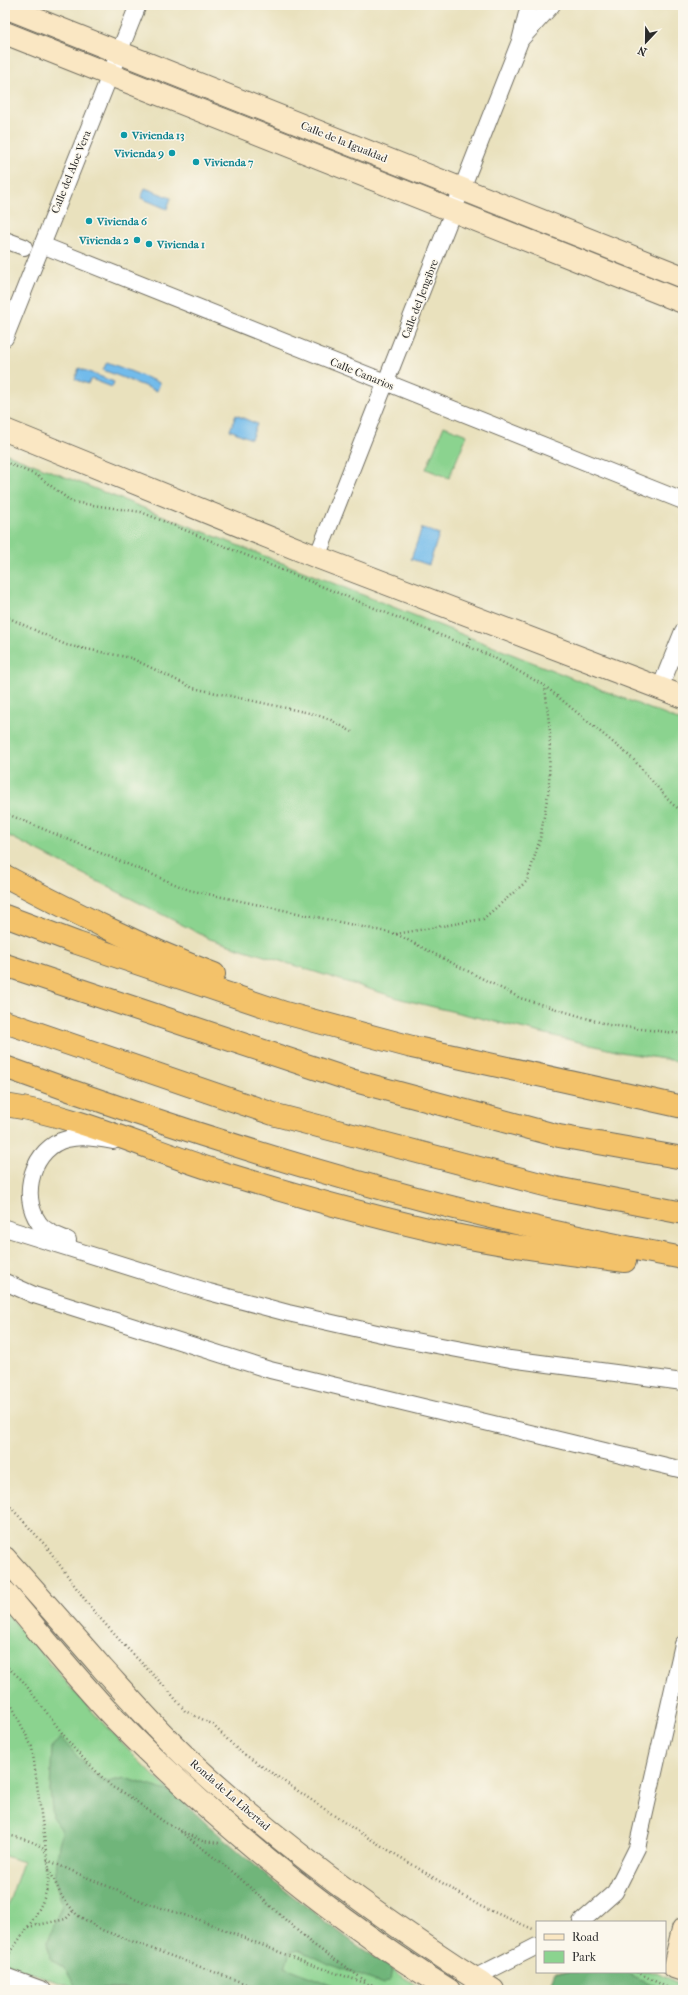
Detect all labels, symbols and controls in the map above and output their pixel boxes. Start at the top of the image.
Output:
north arrow [626,22,666,62]
text: N [636,43,649,58]
street label: Calle de la Igualdad [299,119,390,166]
street label: Calle del Aloe Vera [48,128,94,215]
place label: Vivienda 13 [131,129,185,142]
marker: Vivienda 13 [119,130,129,140]
place label: Vivienda 9 [113,147,164,160]
marker: Vivienda 9 [167,148,177,158]
place label: Vivienda 7 [203,156,254,169]
marker: Vivienda 7 [191,157,201,167]
place label: Vivienda 6 [96,215,148,228]
marker: Vivienda 6 [84,216,94,226]
place label: Vivienda 2 [78,234,129,247]
marker: Vivienda 2 [132,235,142,245]
place label: Vivienda 1 [156,238,205,251]
marker: Vivienda 1 [144,239,154,249]
street label: Calle del Jengibre [399,257,441,340]
street label: Calle Canarios [328,355,396,393]
street label: Ronda de La Libertad [187,1757,273,1834]
legend [536,1921,666,1973]
text: Road [572,1930,599,1944]
text: Park [572,1950,597,1964]

